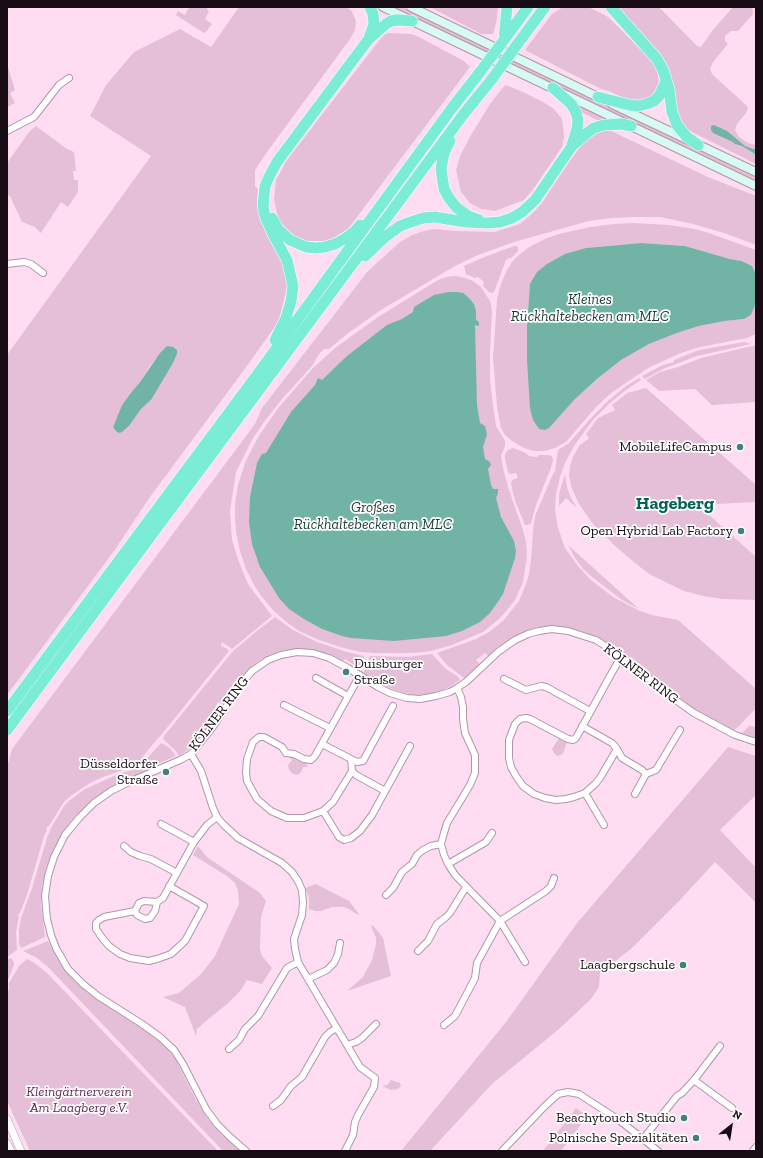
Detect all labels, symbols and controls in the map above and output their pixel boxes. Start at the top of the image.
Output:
water label: Kleines Rückhaltebecken am MLC [511,291,669,326]
place label: MobileLifeCampus [619,439,732,455]
marker: MobileLifeCampus [735,442,745,452]
district label: Hageberg [636,493,714,515]
water label: Großes Rückhaltebecken am MLC [294,499,452,534]
place label: Open Hybrid Lab Factory [581,523,733,539]
marker: Open Hybrid Lab Factory [736,526,746,536]
street label: KÖLNER RING [600,640,682,708]
place label: Duisburger Straße [354,656,423,688]
marker: Duisburger Straße [341,667,351,677]
street label: KÖLNER RING [185,673,253,755]
place label: Düsseldorfer Straße [80,756,158,788]
marker: Düsseldorfer Straße [161,767,171,777]
place label: Laagbergschule [580,957,675,973]
marker: Laagbergschule [678,960,688,970]
park label: Kleingärtnerverein Am Laagberg e.V. [26,1084,132,1116]
north arrow [711,1106,751,1146]
text: N [730,1107,744,1123]
place label: Beachytouch Studio [556,1110,676,1126]
marker: Beachytouch Studio [679,1113,689,1123]
place label: Polnische Spezialitäten [549,1130,688,1146]
marker: Polnische Spezialitäten [691,1133,701,1143]

